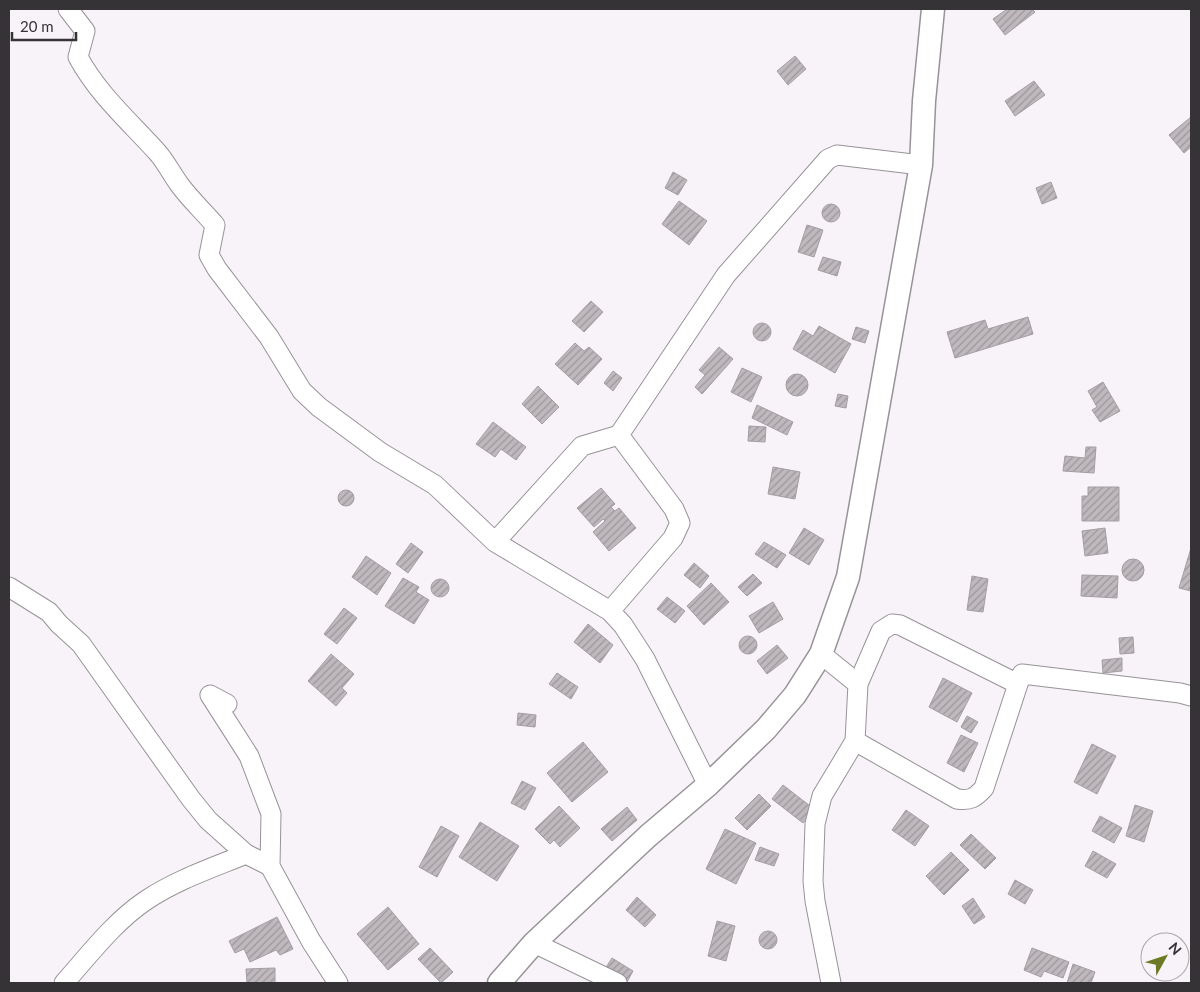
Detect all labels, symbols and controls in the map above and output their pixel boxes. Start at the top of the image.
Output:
scale bar [12,10,76,42]
text: 20 m [20,17,54,35]
north arrow [1140,932,1190,982]
text: N [1165,939,1185,958]

